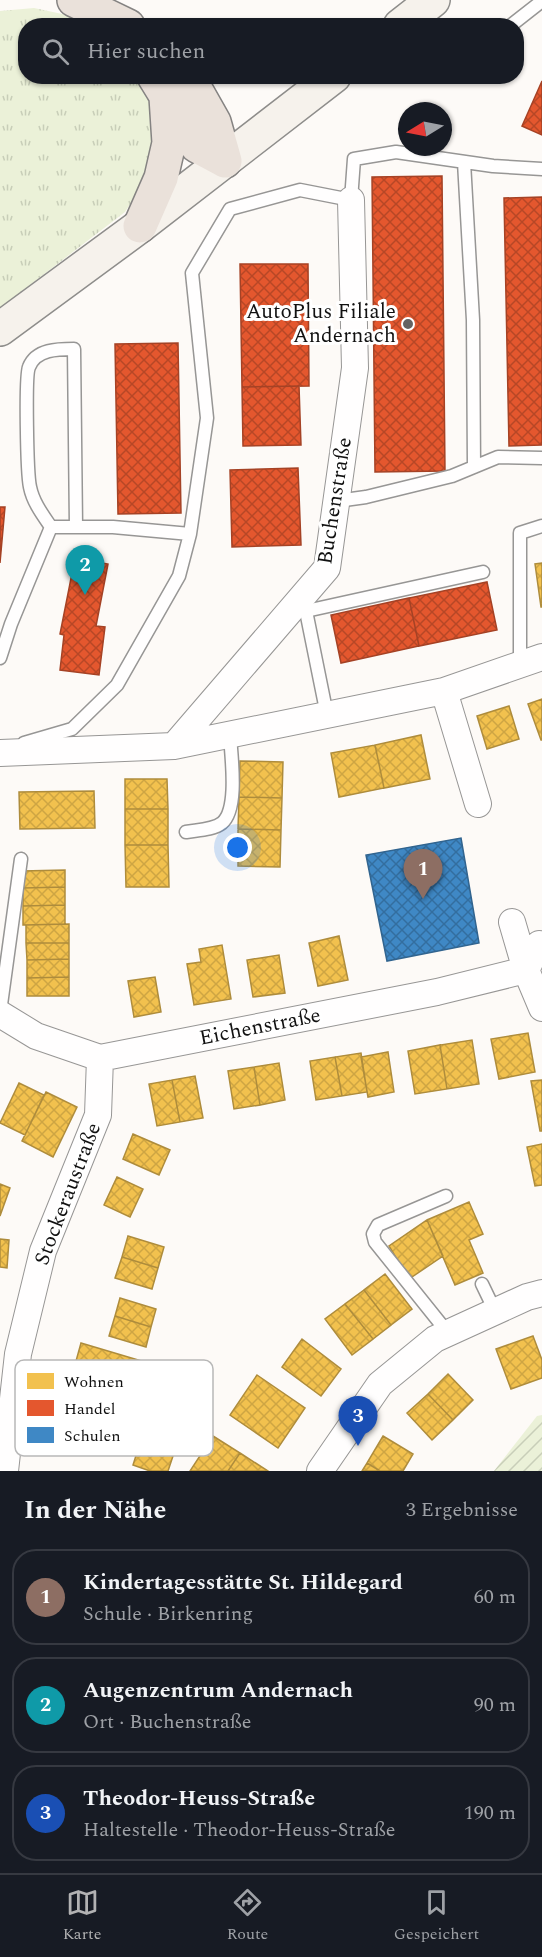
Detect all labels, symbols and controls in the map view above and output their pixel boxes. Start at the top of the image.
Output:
search box [18,18,524,84]
icon: search [39,35,72,68]
text: Hier suchen [87,35,205,68]
north arrow [398,102,452,156]
place label: AutoPlus Filiale Andernach [246,296,396,352]
marker: AutoPlus Filiale Andernach [401,317,415,331]
street label: Buchenstraße [309,435,361,567]
pin: 2 [66,546,104,595]
your location [223,833,252,862]
pin: 1 [404,850,442,899]
street label: Eichenstraße [197,1000,323,1054]
street label: Stockeraustraße [26,1118,110,1270]
legend [15,1360,213,1456]
text: Wohnen [64,1370,124,1394]
pin: 3 [338,1396,378,1446]
text: Handel [64,1397,116,1421]
text: Schulen [64,1424,121,1448]
text: In der Nähe [24,1490,166,1530]
text: 3 Ergebnisse [406,1495,518,1525]
text: Kindertagesstätte St. Hildegard [83,1566,403,1599]
text: 1 [40,1582,51,1612]
text: 60 m [474,1582,516,1612]
text: Schule · Birkenring [83,1599,253,1629]
text: Augenzentrum Andernach [83,1674,353,1707]
text: 2 [40,1690,51,1720]
text: 90 m [474,1690,516,1720]
text: Ort · Buchenstraße [83,1707,251,1737]
text: Theodor-Heuss-Straße [83,1782,315,1815]
text: 3 [40,1798,51,1828]
text: 190 m [464,1798,516,1828]
text: Haltestelle · Theodor-Heuss-Straße [83,1815,396,1845]
tab: Karte [63,1886,101,1946]
tab: Route [227,1886,268,1946]
tab: Gespeichert [394,1886,479,1946]

